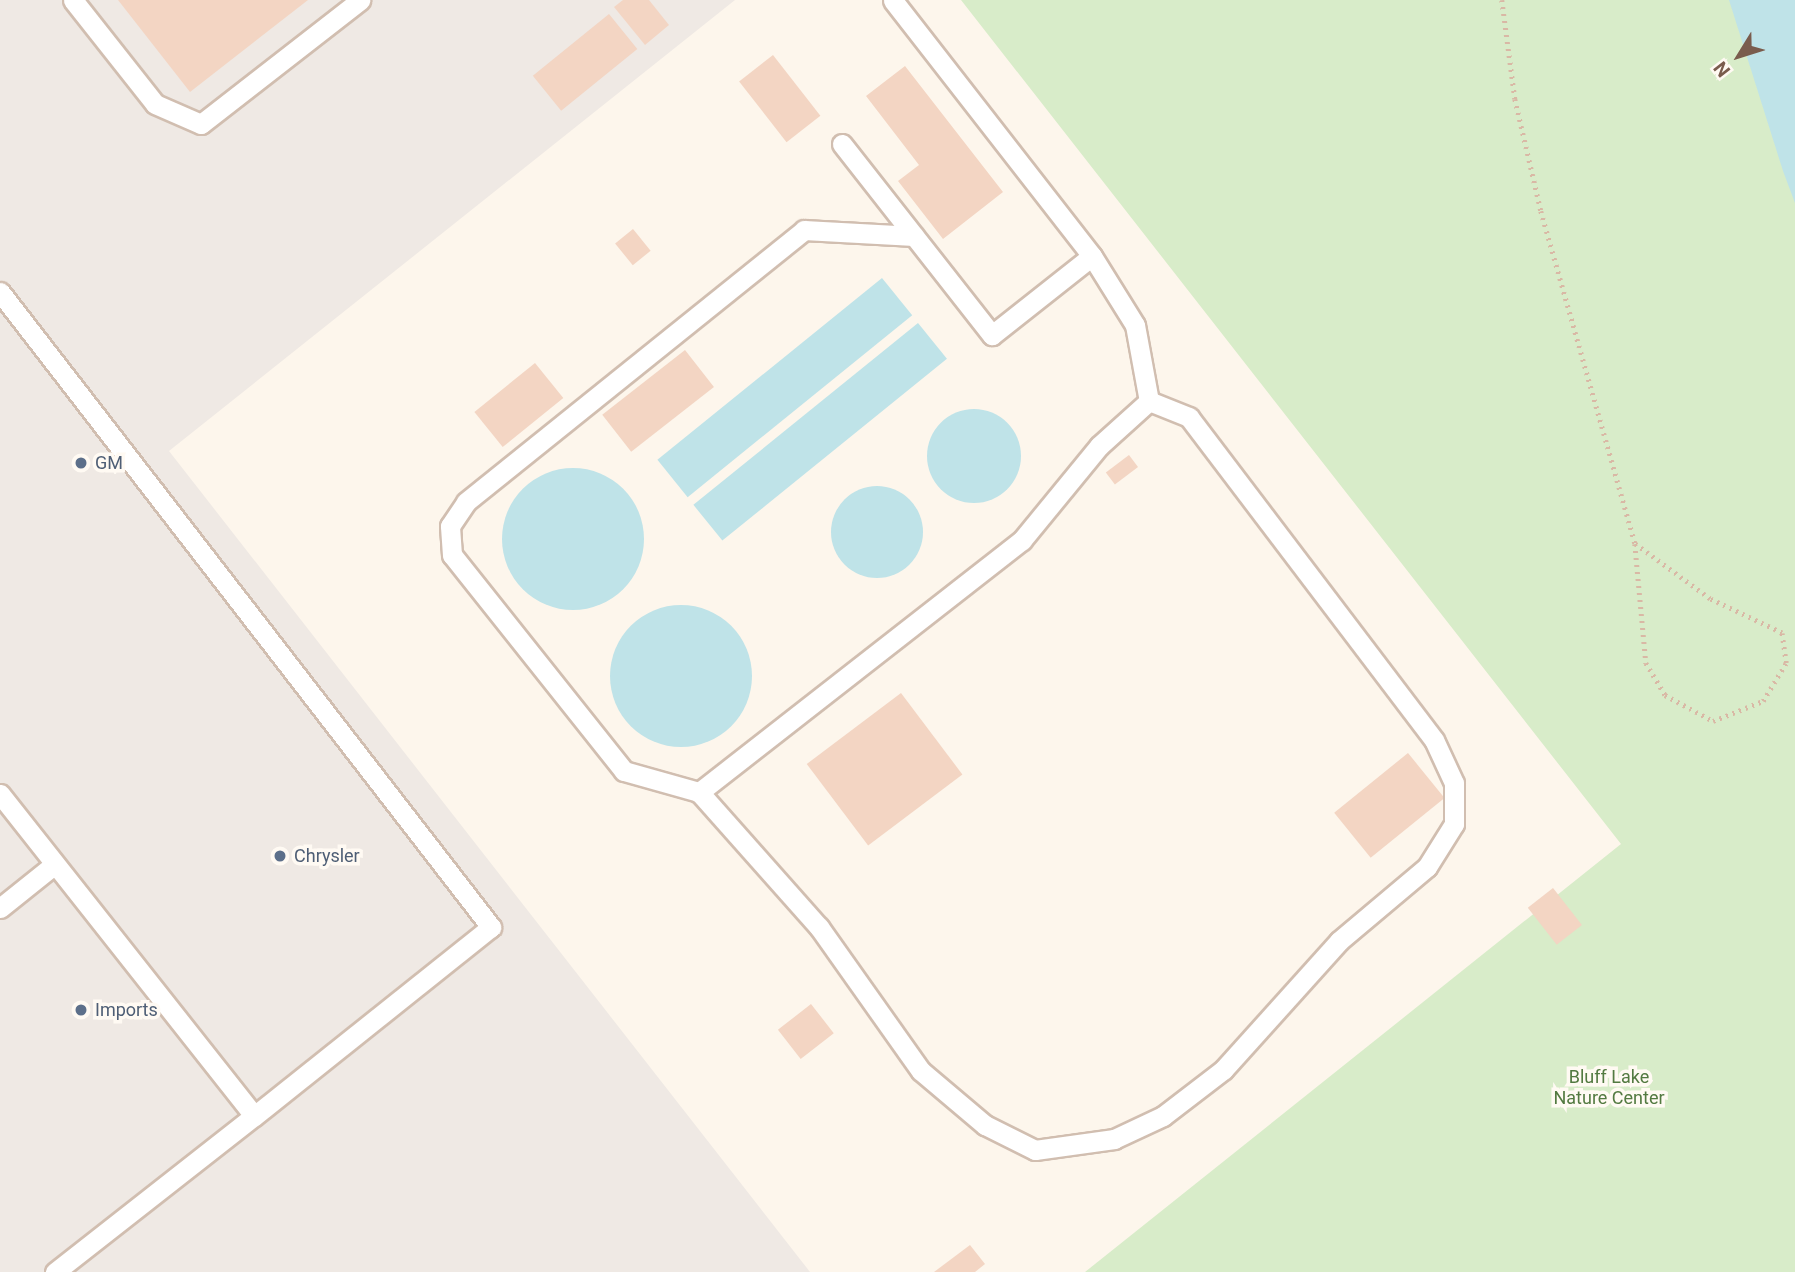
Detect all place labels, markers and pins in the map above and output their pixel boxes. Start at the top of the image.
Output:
place label: GM [95,452,123,474]
marker: GM [73,455,89,471]
place label: Chrysler [294,845,360,867]
marker: Chrysler [272,848,288,864]
place label: Imports [95,999,158,1021]
marker: Imports [73,1002,89,1018]

